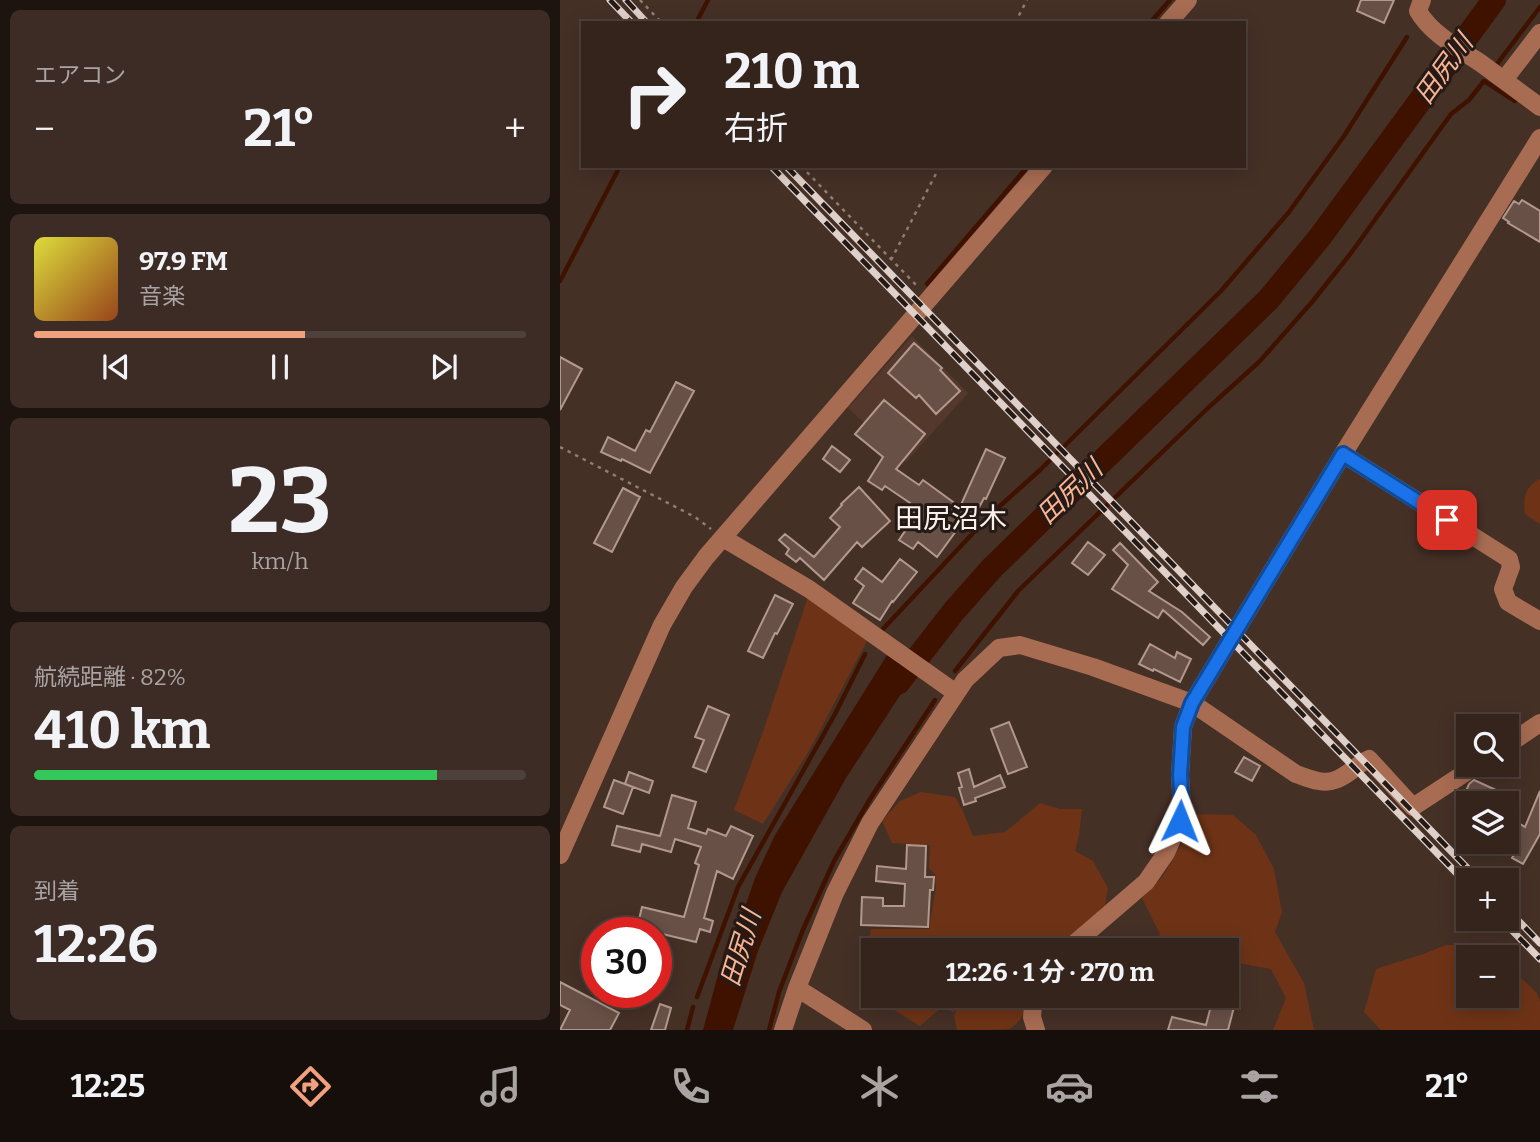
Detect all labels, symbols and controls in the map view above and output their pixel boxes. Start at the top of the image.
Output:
water label: 田尻川 [1409,26,1481,110]
text: 210 m [724,42,859,101]
icon: right [609,49,700,140]
text: エアコン [34,61,126,89]
text: 21° [243,97,316,160]
text: − [34,106,55,152]
text: + [504,106,526,152]
text: 右折 [724,109,788,147]
text: 97.9 FM [139,246,228,277]
text: 音楽 [139,282,185,310]
icon: previous [97,348,135,386]
icon: pause [261,348,299,386]
icon: next [425,348,463,386]
text: 23 [228,447,332,556]
water label: 田尻川 [1031,452,1111,530]
pin [1417,490,1477,550]
icon: arrive [1428,501,1466,539]
district label: 田尻沼木 [895,502,1007,535]
text: km/h [252,547,308,575]
text: 航続距離 · 82% [34,663,186,691]
text: 410 km [34,699,210,762]
map controls [1456,714,1519,1008]
button: search [1456,714,1519,777]
position arrow [1143,784,1217,858]
button: layers [1456,791,1519,854]
button: + [1456,868,1519,931]
text: 到着 [34,877,80,905]
water label: 田尻川 [715,903,768,990]
text: 12:26 [34,913,158,976]
speed limit sign: 30 [581,917,672,1008]
button: − [1456,945,1519,1008]
text: 12:26 · 1 分 · 270 m [946,957,1154,988]
icon: directions [286,1062,335,1111]
icon: music [476,1062,525,1111]
icon: phone [666,1062,715,1111]
icon: climate [855,1062,904,1111]
icon: car [1045,1062,1094,1111]
icon: filters [1235,1062,1284,1111]
text: 12:25 [70,1067,145,1105]
text: 21° [1425,1067,1470,1105]

